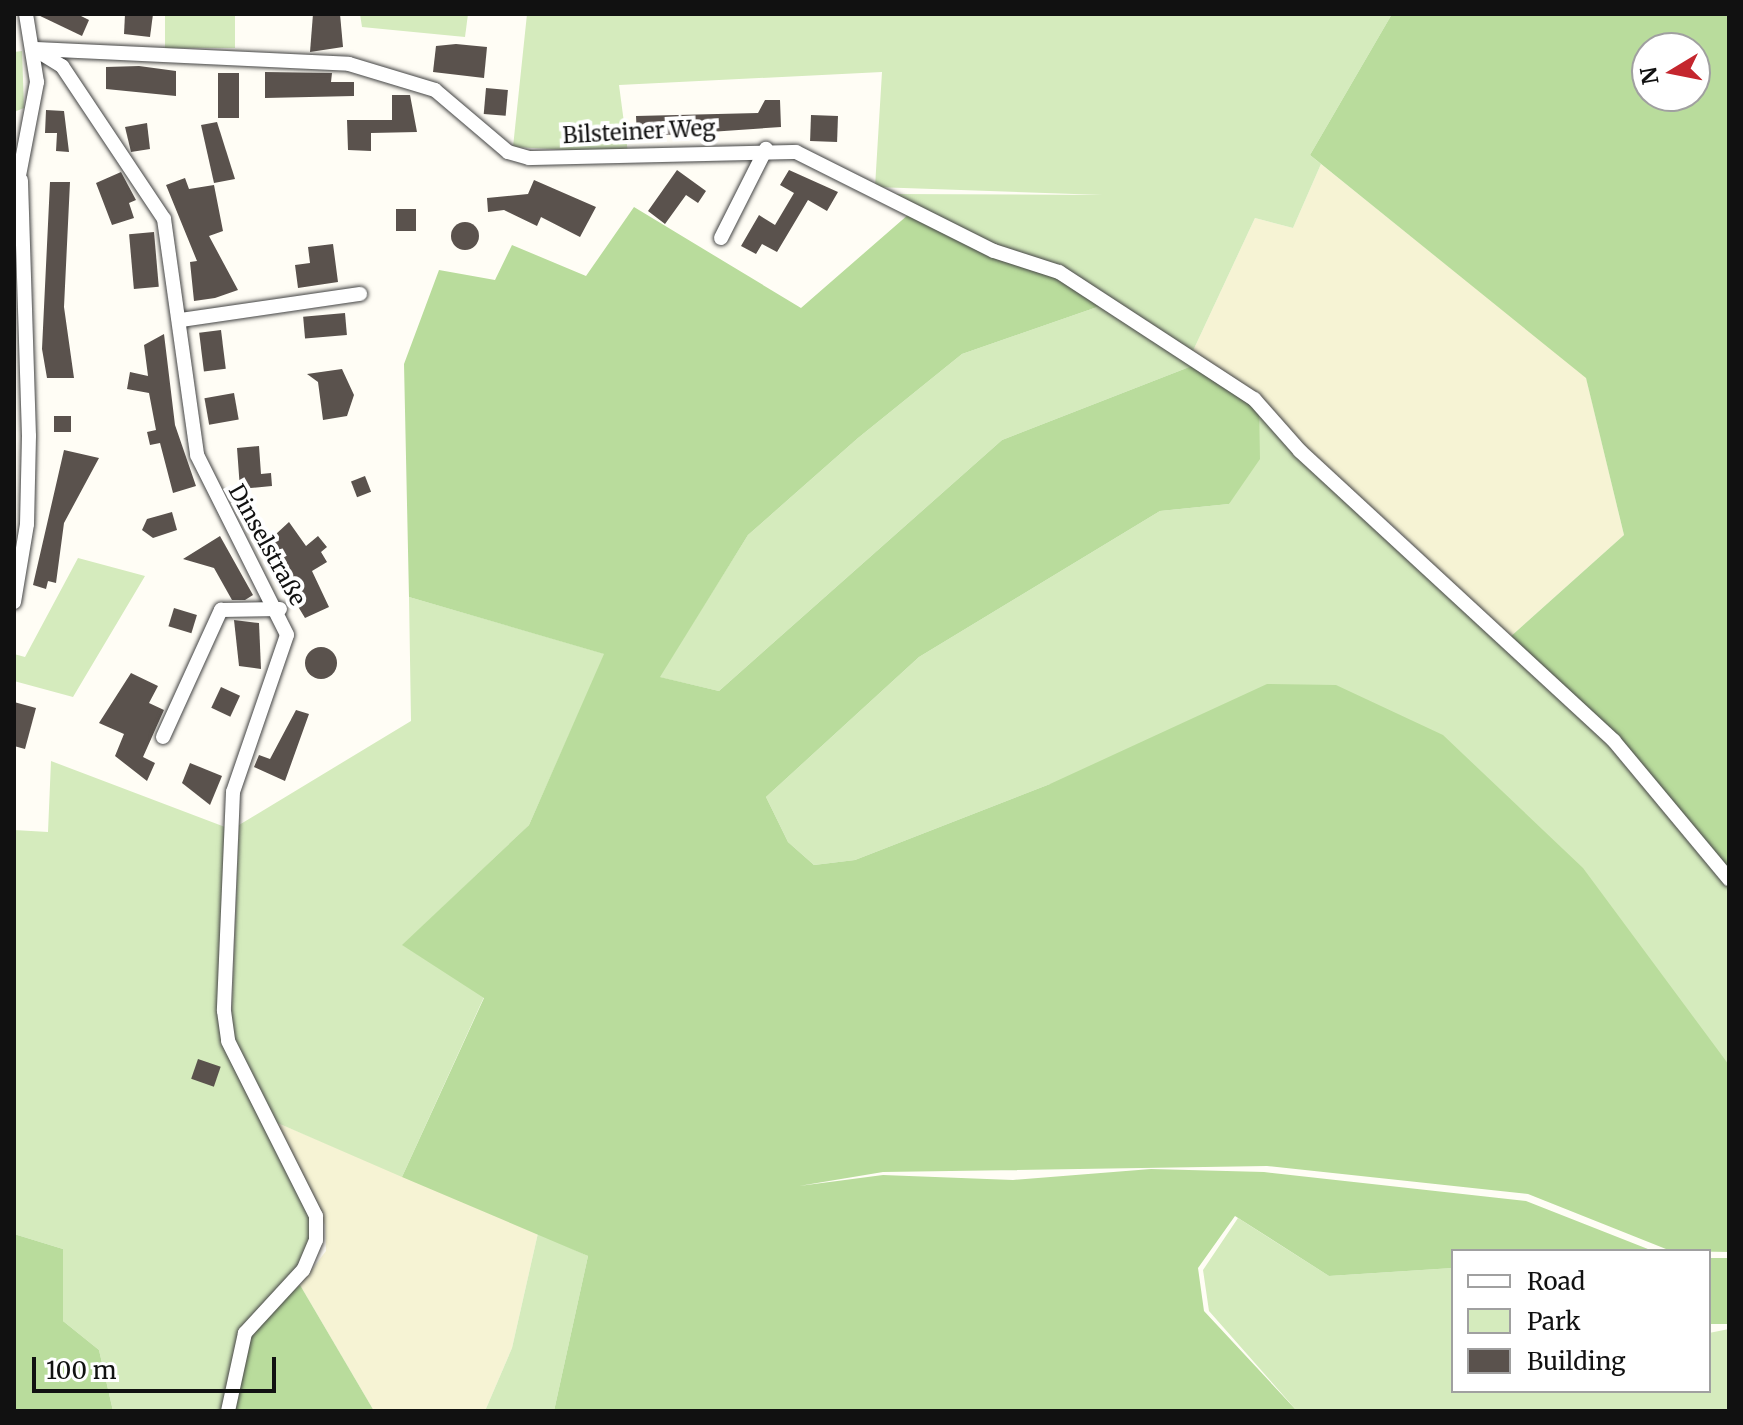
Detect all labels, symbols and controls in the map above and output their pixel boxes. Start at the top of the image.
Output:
north arrow [1631,32,1711,112]
text: N [1634,65,1665,87]
street label: Bilsteiner Weg [562,115,716,149]
street label: Dinselstraße [223,480,311,610]
legend [1451,1249,1711,1393]
text: Road [1527,1266,1585,1297]
text: Park [1527,1306,1580,1337]
scale bar [36,1341,280,1391]
text: Building [1527,1346,1626,1377]
text: 100 m [46,1355,116,1386]

